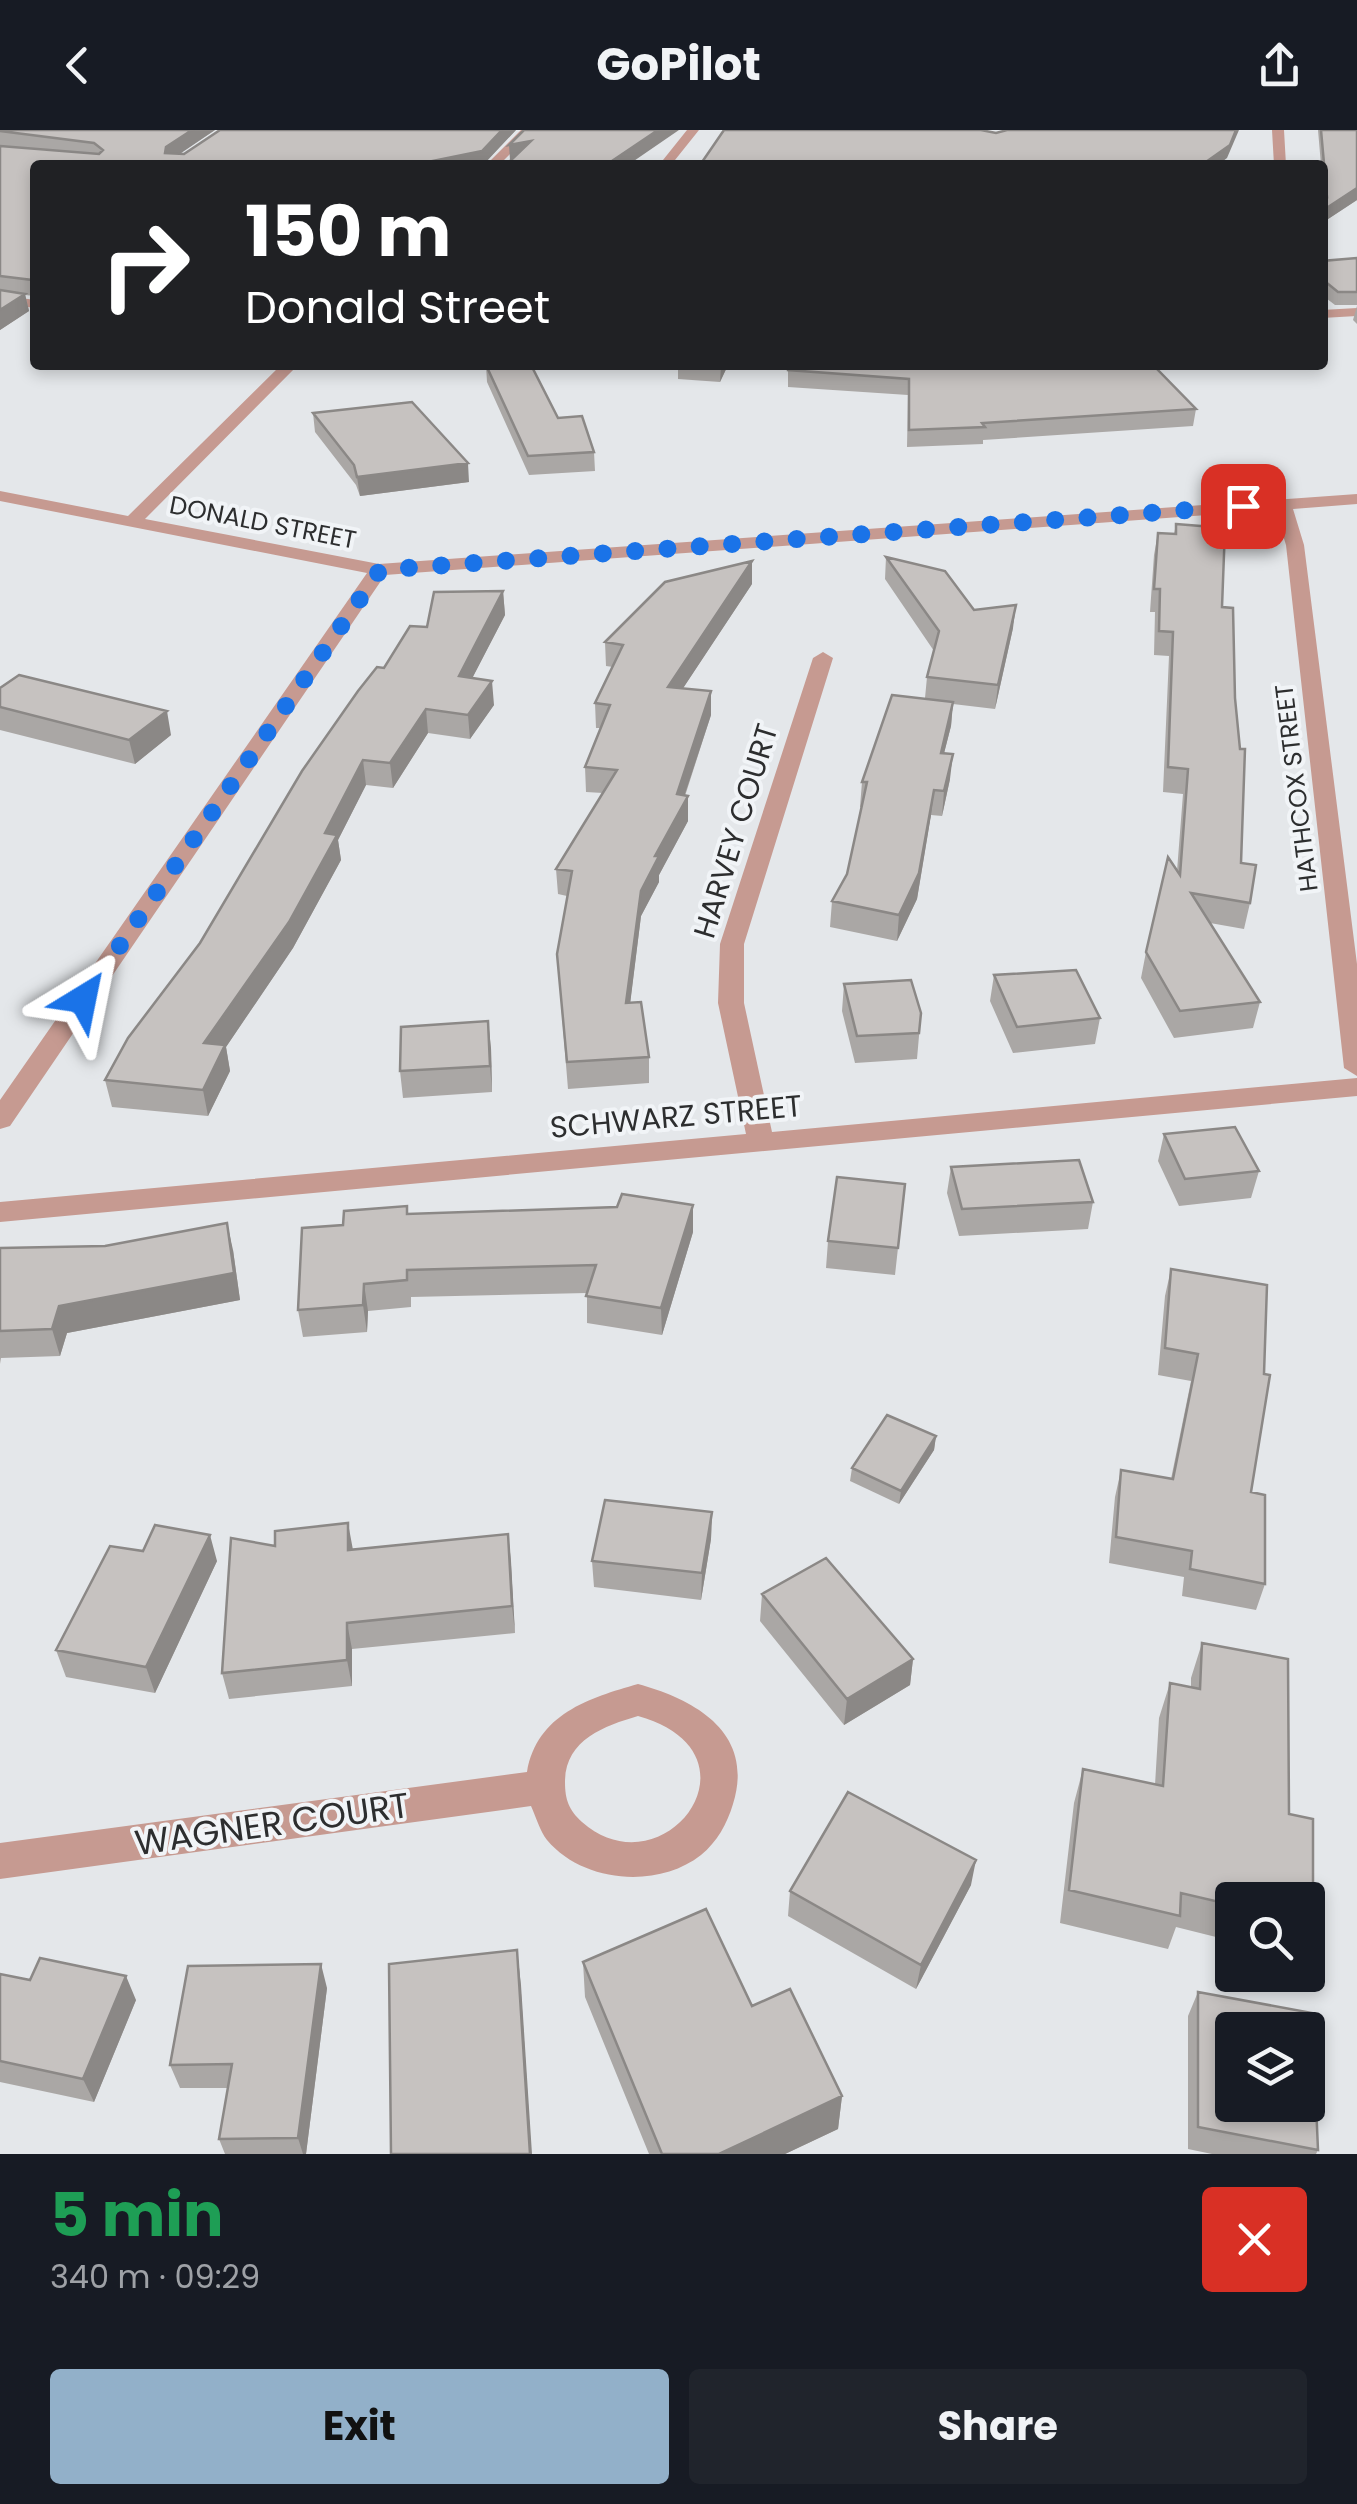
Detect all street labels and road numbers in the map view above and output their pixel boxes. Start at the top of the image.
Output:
street label: DONALD STREET [167,487,359,558]
street label: HATHCOX STREET [1266,682,1327,894]
street label: HARVEY COURT [683,718,789,943]
street label: SCHWARZ STREET [548,1084,804,1149]
street label: WAGNER COURT [132,1780,412,1867]

